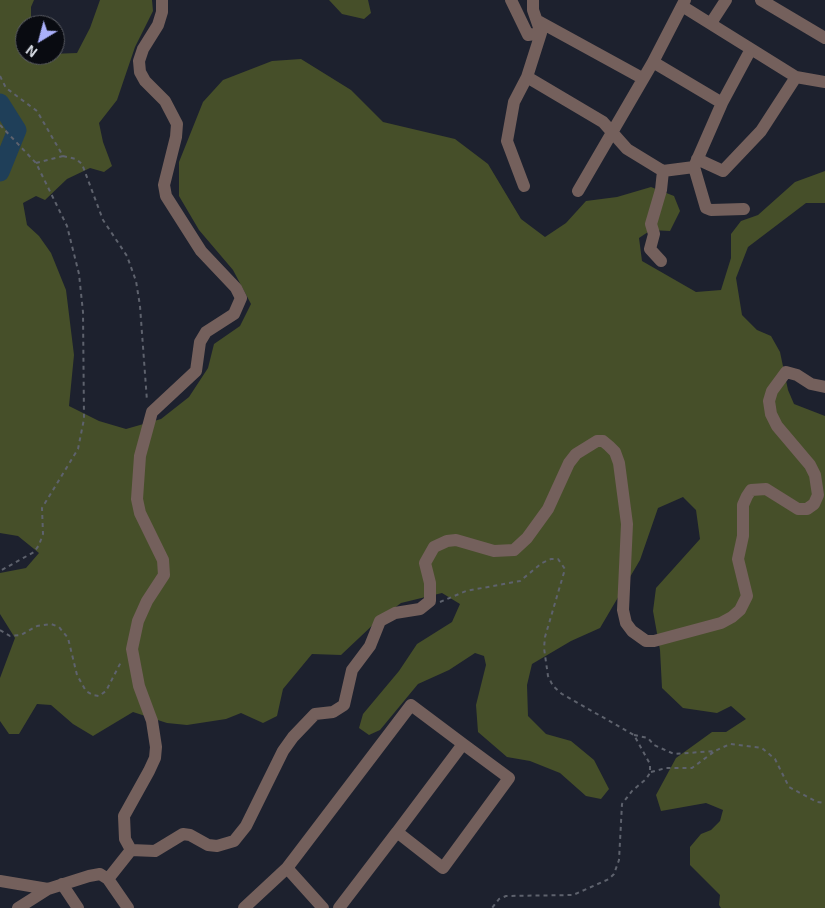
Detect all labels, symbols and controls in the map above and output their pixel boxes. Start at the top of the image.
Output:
north arrow [15,15,65,65]
text: N [22,42,40,61]

